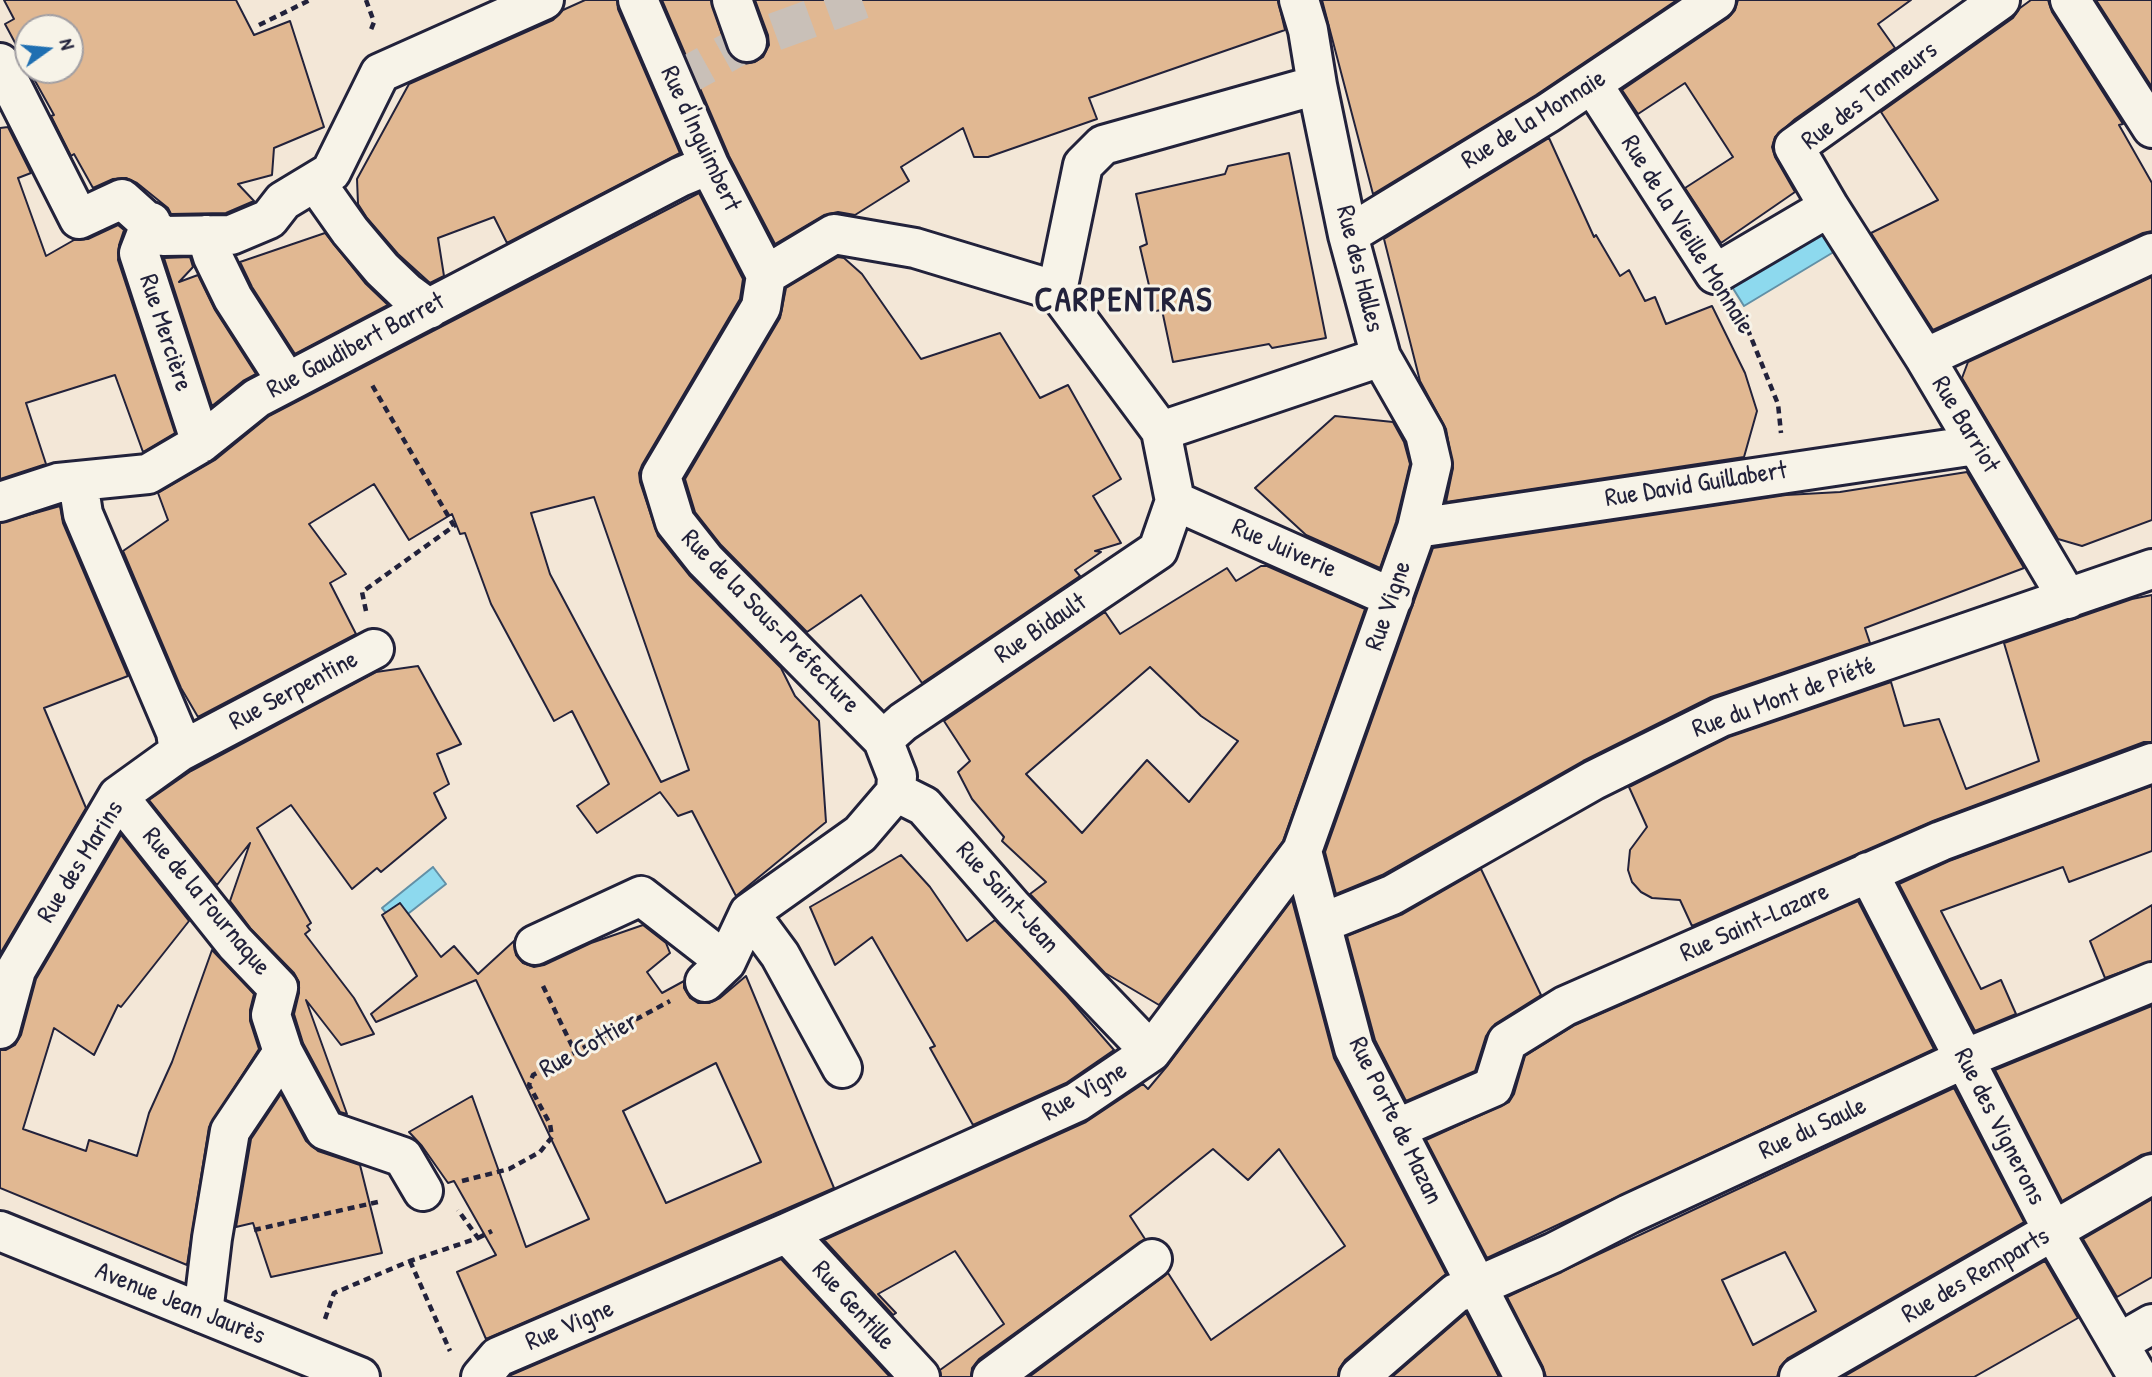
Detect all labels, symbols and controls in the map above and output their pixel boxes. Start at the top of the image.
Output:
north arrow [14,14,84,84]
street label: Rue des Tanneurs [1796,35,1944,157]
text: N [53,36,81,52]
street label: Rue d'Inguimbert [653,62,747,216]
street label: Rue de la Monnaie [1456,63,1612,177]
street label: Rue de la Vieille Monnaie [1613,130,1761,340]
street label: Rue des Halles [1328,203,1390,335]
street label: Rue Mercière [131,271,199,395]
district label: CARPENTRAS [1036,282,1212,322]
street label: Rue Gaudibert Barret [262,286,450,406]
street label: Rue Barriot [1924,371,2006,479]
street label: Rue David Guillabert [1603,455,1789,515]
street label: Rue Juiverie [1227,512,1341,586]
street label: Rue de la Sous-Préfecture [674,523,866,721]
street label: Rue Vigne [1359,557,1419,655]
street label: Rue Bidault [989,587,1093,671]
street label: Rue Serpentine [224,644,364,738]
street label: Rue du Mont de Piété [1688,650,1880,746]
street label: Rue des Marins [31,795,131,929]
street label: Rue de la Fournaque [135,822,277,982]
street label: Rue Saint-Jean [949,836,1065,960]
street label: Rue Saint-Lazare [1676,876,1834,970]
street label: Rue Cottier [535,1006,643,1086]
street label: Rue Porte de Mazan [1341,1032,1449,1210]
street label: Rue des Vignerons [1946,1044,2052,1210]
street label: Rue Vigne [1037,1055,1133,1129]
street label: Rue du Saule [1754,1091,1872,1167]
street label: Rue des Remparts [1897,1221,2055,1331]
street label: Rue Gentille [805,1255,901,1357]
street label: Avenue Jean Jaurès [91,1256,269,1352]
street label: Rue Vigne [521,1294,619,1358]

